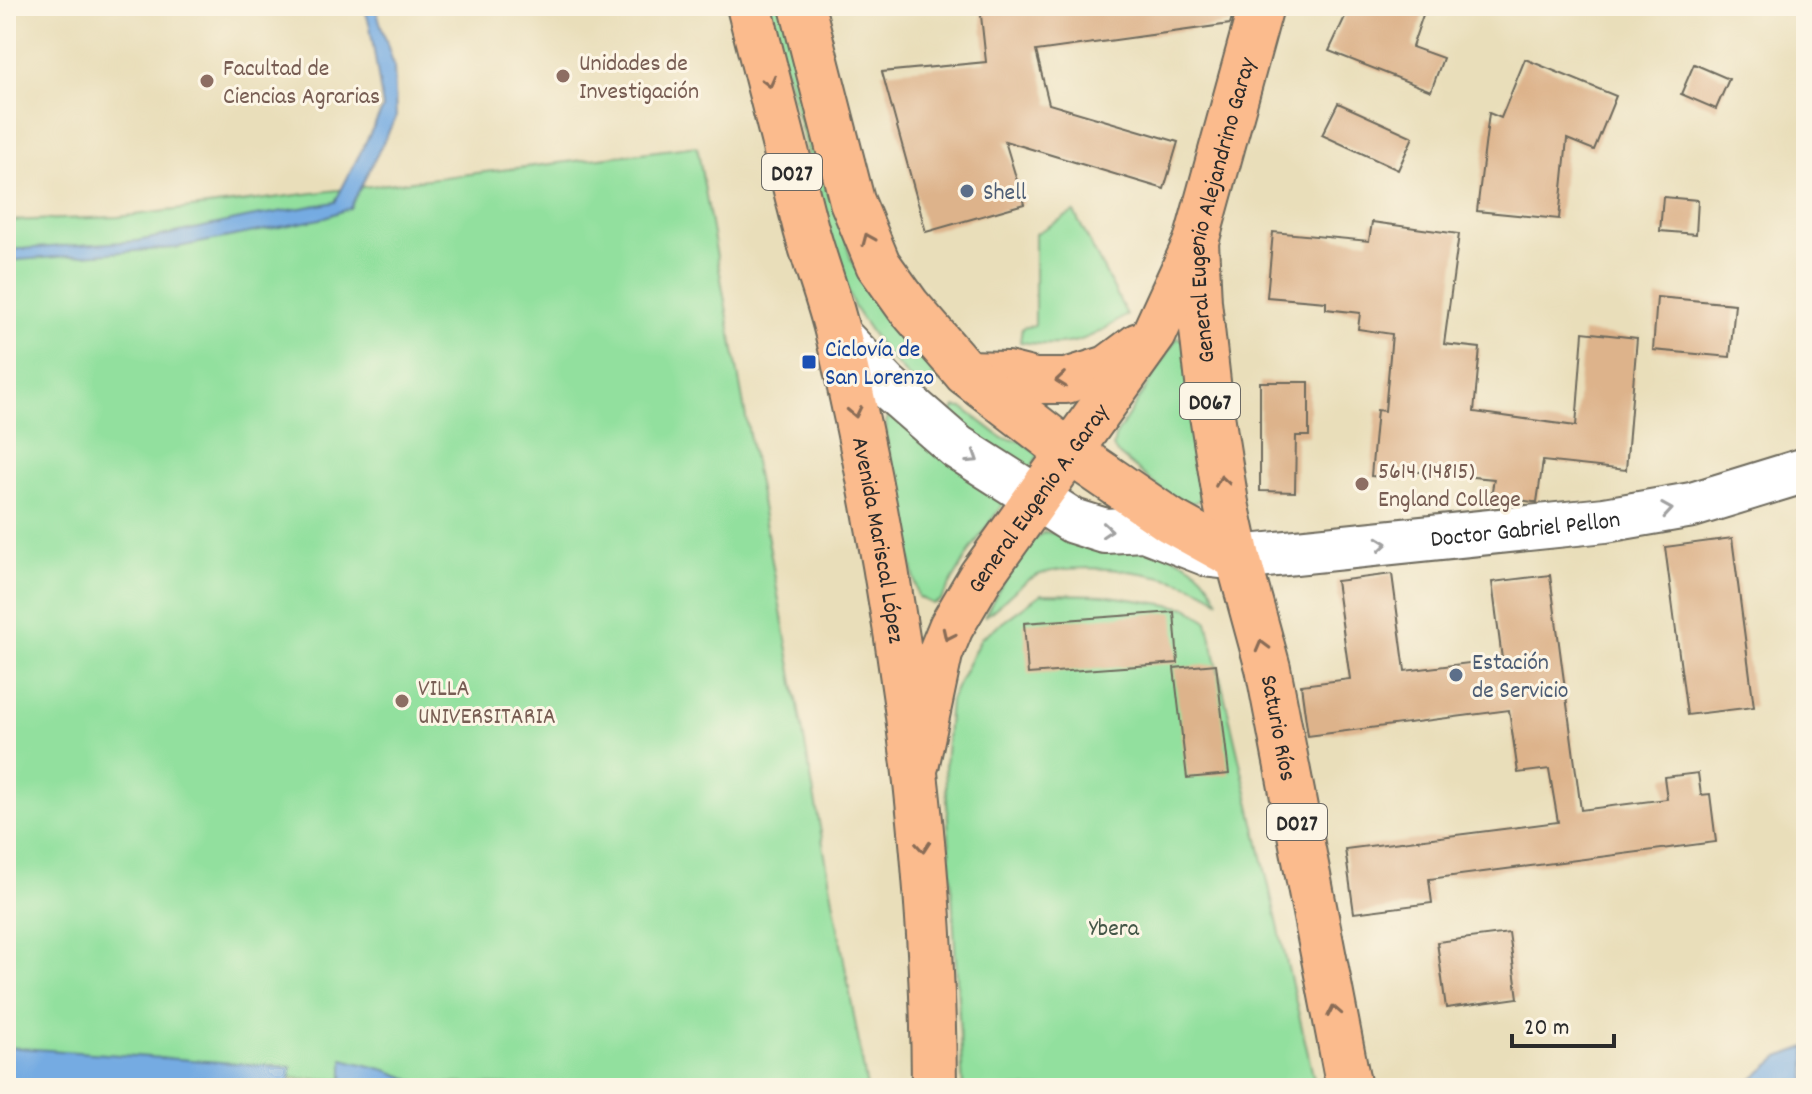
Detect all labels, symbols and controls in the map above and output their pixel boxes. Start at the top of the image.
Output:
place label: Unidades de Investigación [579,48,699,110]
place label: Facultad de Ciencias Agrarias [223,53,380,115]
street label: General Eugenio Alejandrino Garay [1182,53,1266,365]
marker: Unidades de Investigación [554,67,572,85]
marker: Facultad de Ciencias Agrarias [198,72,216,90]
one-way arrow [759,74,776,88]
road number: D027 [762,154,822,190]
place label: Shell [983,177,1027,211]
marker: Shell [958,182,976,200]
one-way arrow [861,233,878,247]
place label: Ciclovía de San Lorenzo [825,334,934,396]
marker: Ciclovía de San Lorenzo [800,353,818,371]
one-way arrow [1054,371,1067,388]
road number: D067 [1180,383,1240,419]
street label: General Eugenio A. Garay [961,397,1120,600]
one-way arrow [845,406,862,419]
street label: Avenida Mariscal López [841,434,912,646]
one-way arrow [964,448,979,463]
place label: 5614 (14815) England College [1378,456,1521,518]
one-way arrow [1215,474,1232,488]
marker: 5614 (14815) England College [1353,475,1371,493]
one-way arrow [1661,502,1674,519]
street label: Doctor Gabriel Pellon [1429,504,1623,558]
one-way arrow [1101,521,1114,538]
one-way arrow [1375,535,1388,552]
one-way arrow [942,627,958,641]
one-way arrow [1255,640,1271,654]
place label: Estación de Servicio [1472,647,1568,709]
marker: Estación de Servicio [1447,666,1465,684]
street label: Saturio Ríos [1250,672,1303,784]
place label: VILLA UNIVERSITARIA [418,673,556,735]
marker: VILLA UNIVERSITARIA [393,692,411,710]
road number: D027 [1267,804,1327,840]
one-way arrow [914,841,931,854]
park label: Ybera [1089,913,1140,947]
scale bar [1512,998,1614,1048]
one-way arrow [1326,1005,1343,1019]
text: 20 m [1524,1012,1570,1046]

